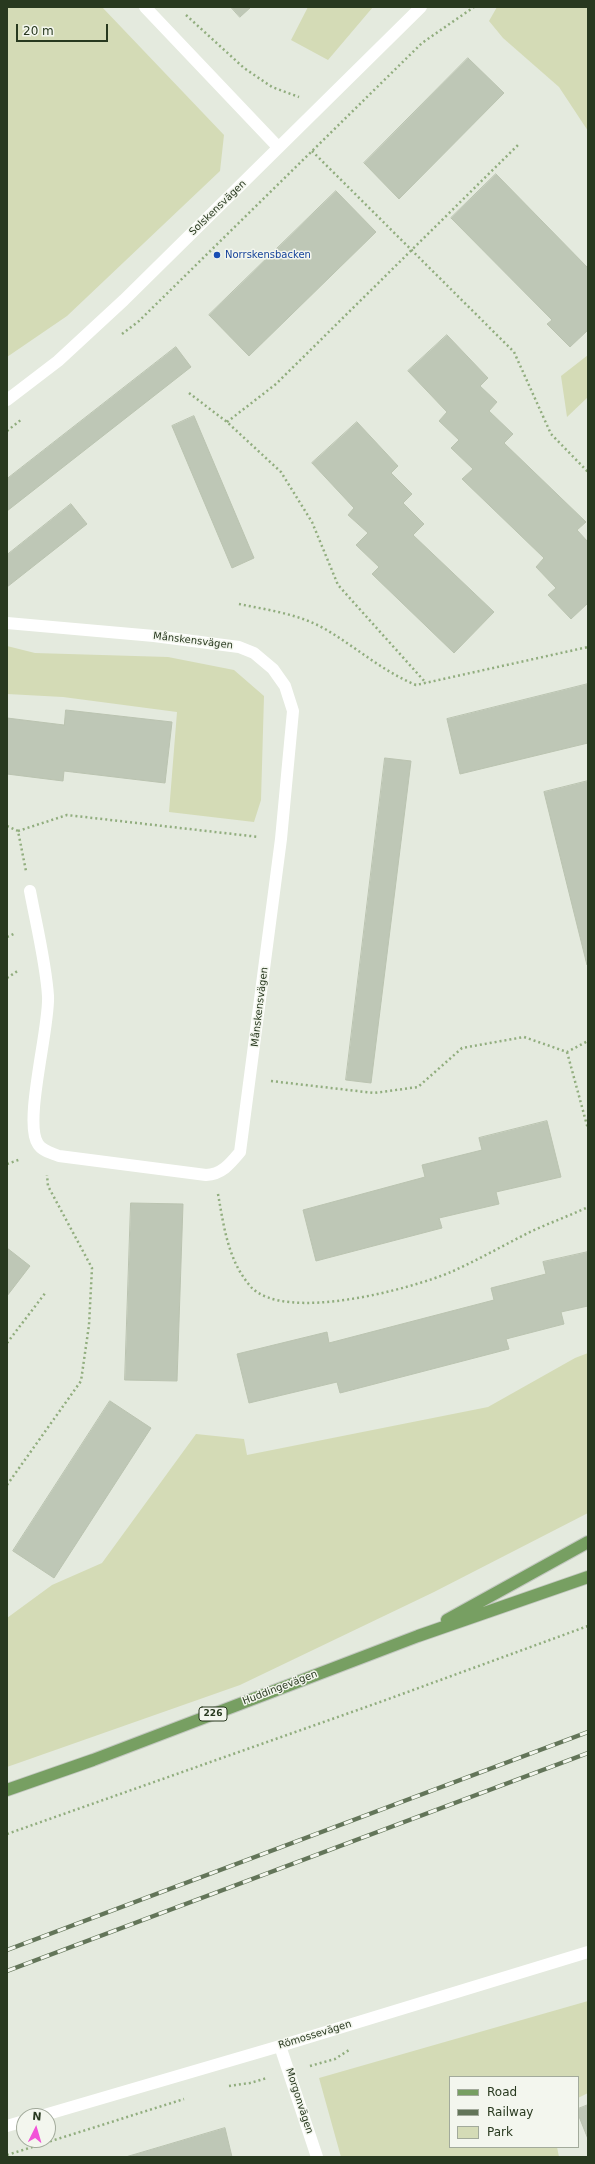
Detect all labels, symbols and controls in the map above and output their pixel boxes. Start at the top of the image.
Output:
scale bar [18,16,110,42]
text: 20 m [23,24,54,38]
street label: Solskensvägen [187,178,249,238]
place label: Norrskensbacken [225,249,311,261]
marker: Norrskensbacken [212,250,222,260]
street label: Månskensvägen [152,630,234,652]
street label: Månskensvägen [249,966,271,1048]
street label: Huddingevägen [241,1668,319,1708]
road number: 226 [199,1707,227,1721]
street label: Römossevägen [277,2018,353,2052]
street label: Morgonvägen [283,2067,315,2135]
legend [449,2076,579,2148]
text: Road [487,2085,517,2099]
text: Railway [487,2105,533,2119]
north arrow [16,2108,56,2148]
text: N [32,2110,42,2123]
text: Park [487,2125,513,2139]

